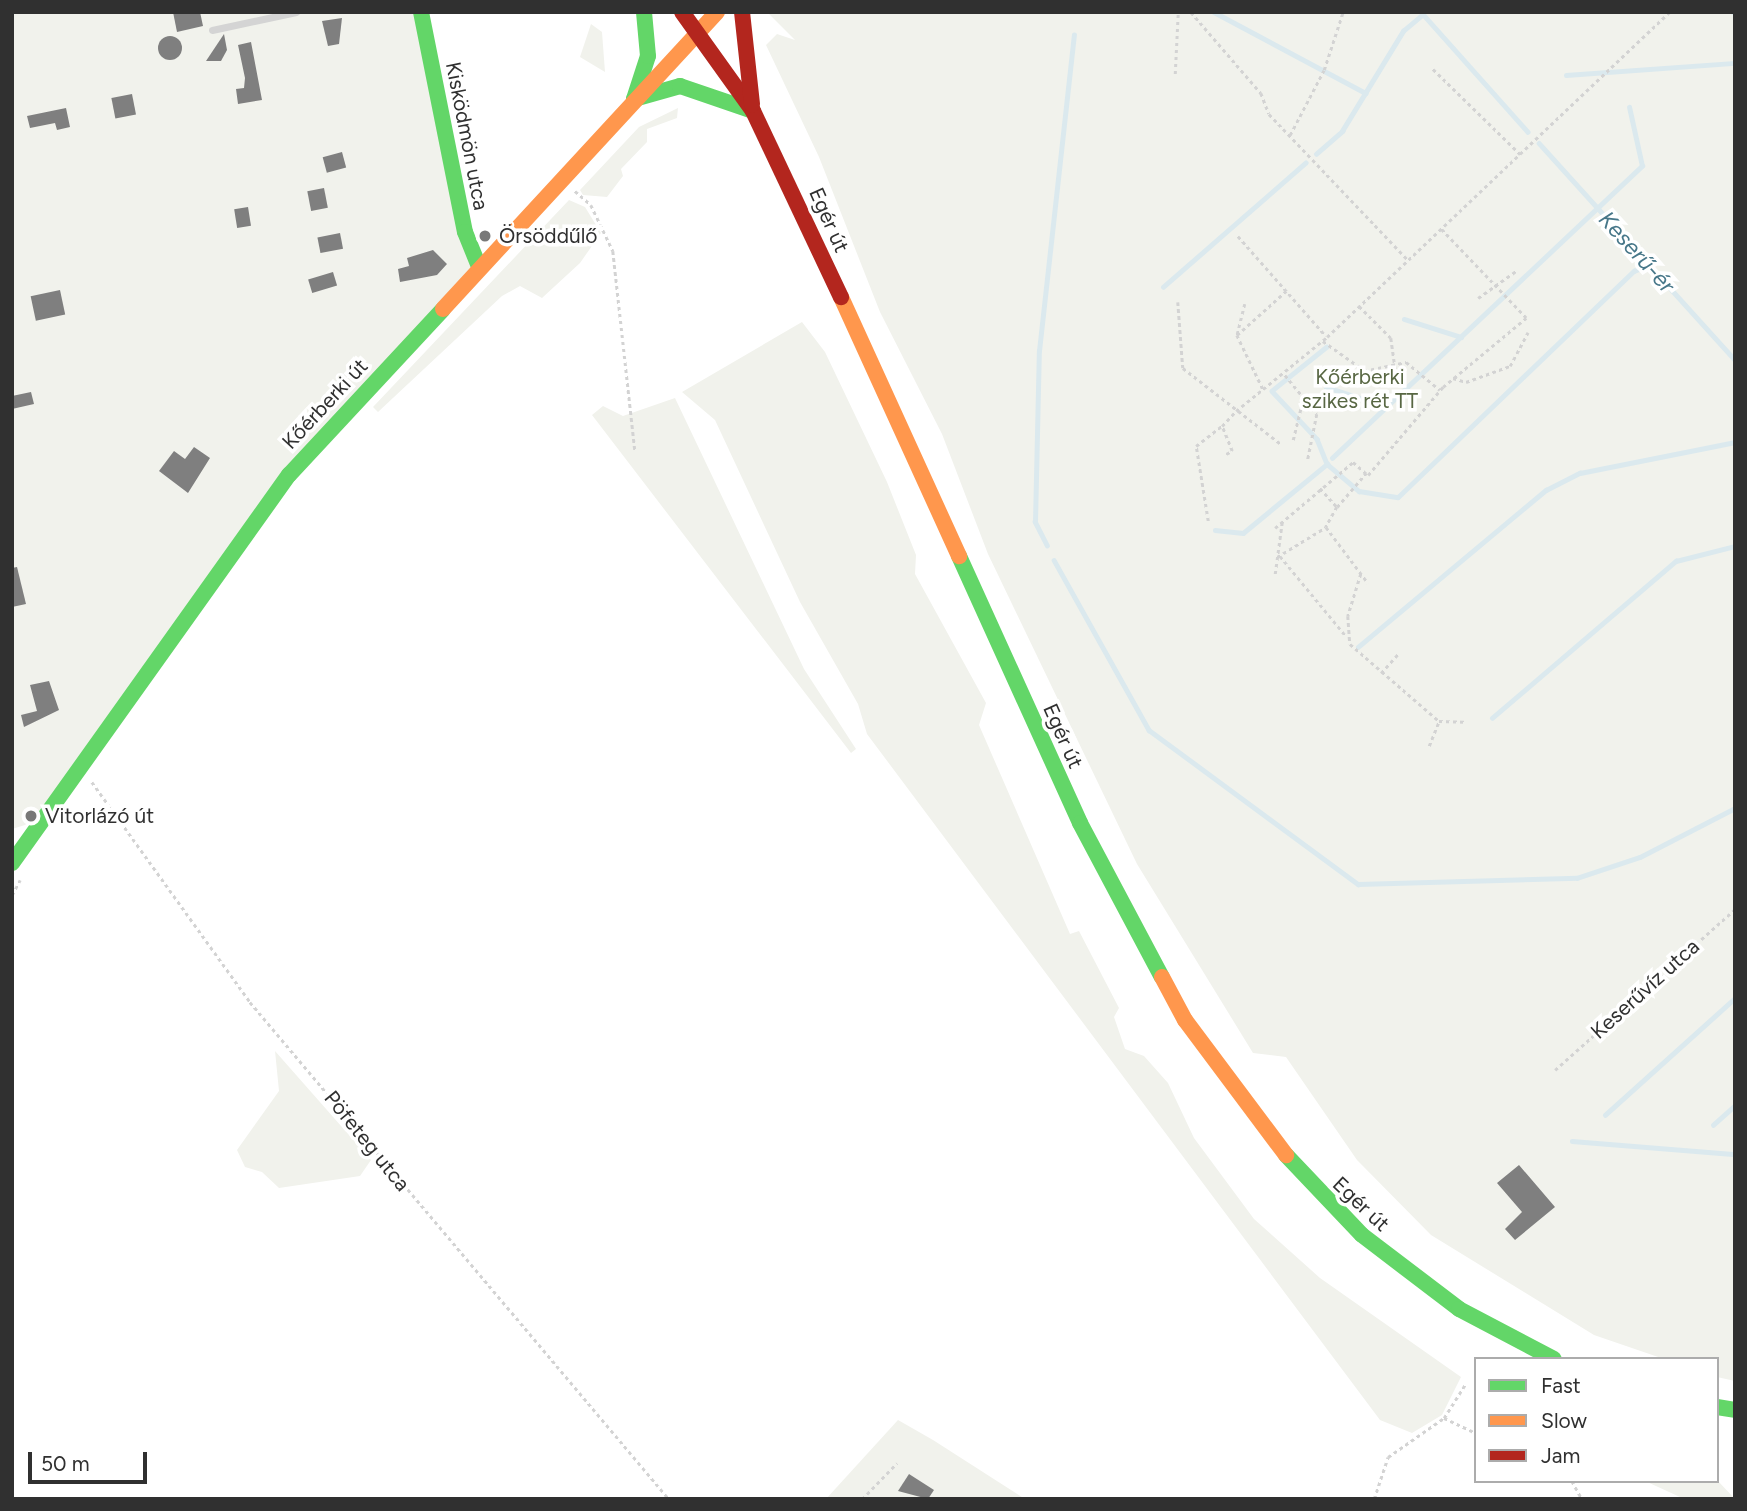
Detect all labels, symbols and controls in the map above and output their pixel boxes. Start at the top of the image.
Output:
street label: Kisködmön utca [440,60,494,212]
street label: Egér út [804,184,854,256]
water label: Keserű-ér [1593,205,1681,299]
place label: Örsöddűlő [499,223,597,249]
marker: Örsöddűlő [477,228,493,244]
street label: Kőérberki út [277,354,373,454]
park label: Kőérberki szikes rét TT [1302,364,1418,414]
street label: Egér út [1038,700,1088,772]
place label: Vitorlázó út [45,803,154,829]
marker: Vitorlázó út [23,808,39,824]
street label: Keserűvíz utca [1586,934,1704,1044]
street label: Pöfeteg utca [319,1086,415,1196]
street label: Egér út [1327,1172,1395,1236]
legend [1474,1357,1719,1483]
text: Fast [1541,1373,1581,1398]
text: Slow [1541,1408,1587,1433]
scale bar [32,1438,150,1482]
text: Jam [1541,1443,1580,1468]
text: 50 m [41,1451,90,1476]

